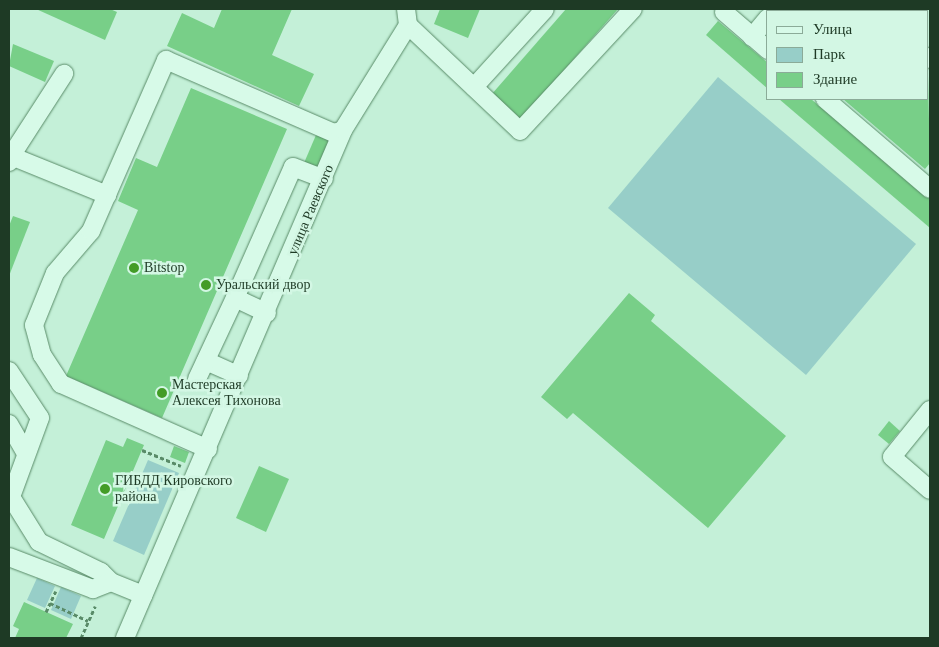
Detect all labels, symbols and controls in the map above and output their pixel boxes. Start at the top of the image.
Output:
legend [766,10,929,100]
text: Улица [813,21,852,37]
text: Парк [813,46,845,62]
text: Здание [813,71,857,87]
street label: улица Раевского [284,162,338,258]
place label: Bitstop [144,260,184,276]
marker: Bitstop [128,262,140,274]
place label: Уральский двор [216,277,311,293]
marker: Уральский двор [200,279,212,291]
place label: Мастерская Алексея Тихонова [172,377,281,410]
marker: Мастерская Алексея Тихонова [156,387,168,399]
place label: ГИБДД Кировского района [115,473,232,506]
marker: ГИБДД Кировского района [99,483,111,495]

